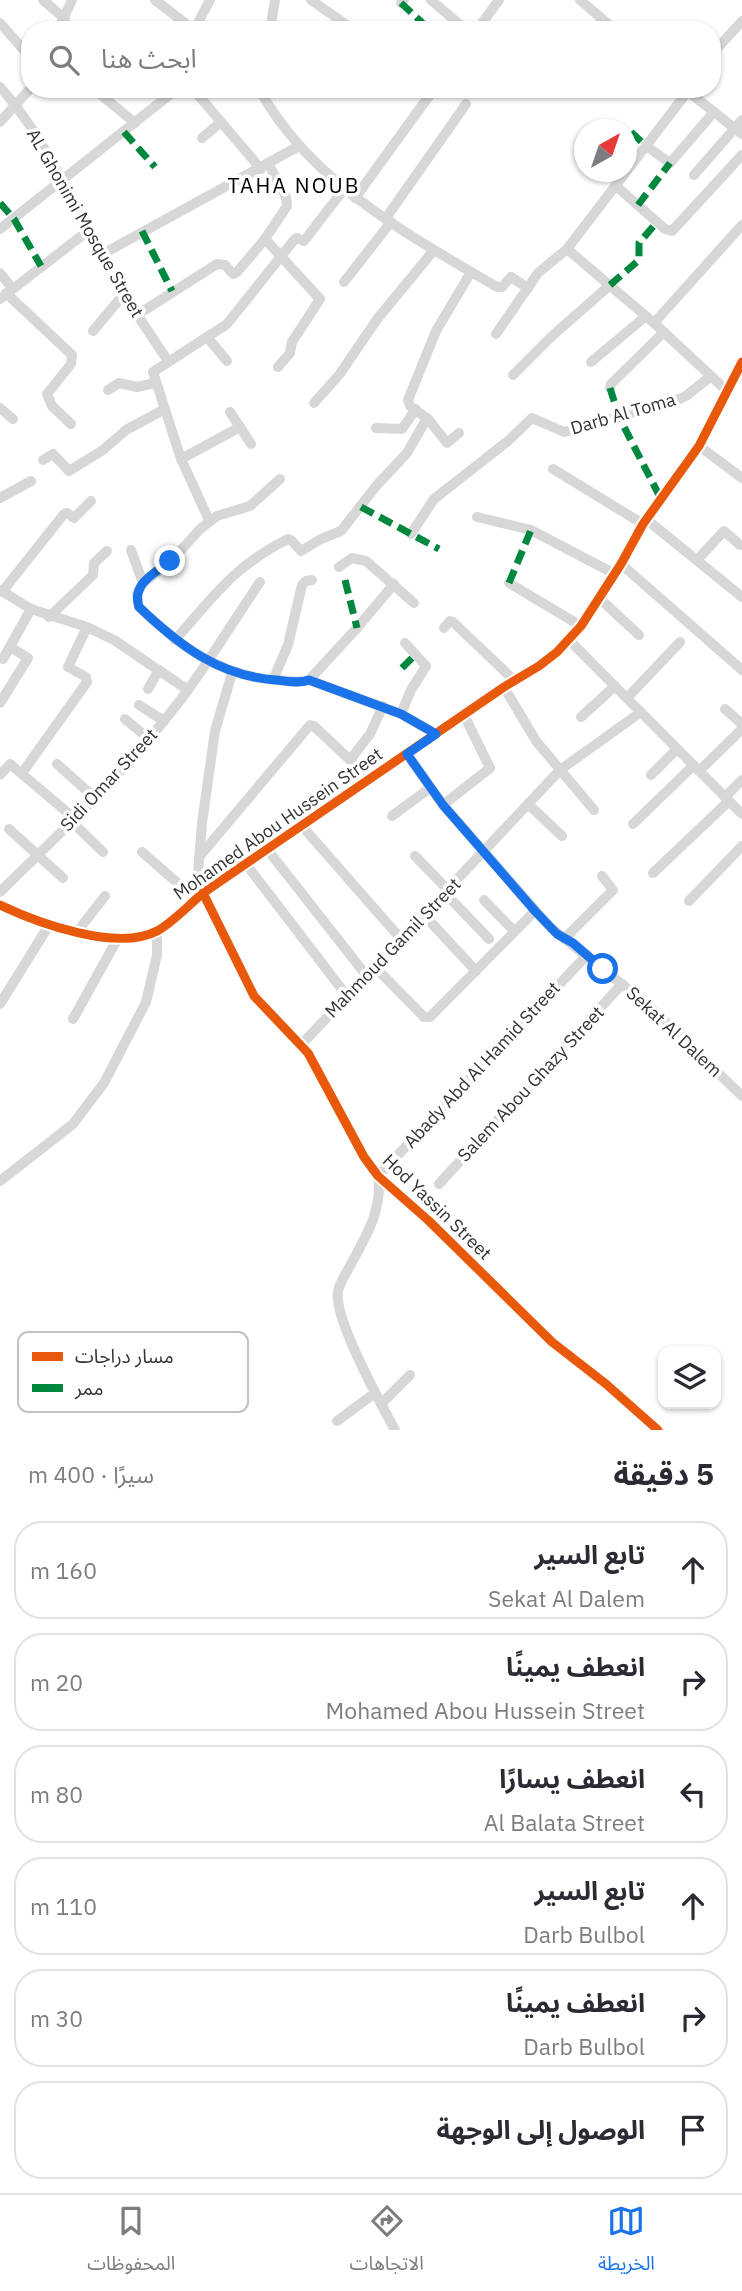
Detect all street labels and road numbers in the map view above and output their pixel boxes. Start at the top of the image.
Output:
street label: AL Ghonimi Mosque Street [22,124,149,321]
street label: Darb Al Toma [568,387,678,439]
street label: Sidi Omar Street [55,723,162,836]
street label: Mohamed Abou Hussein Street [169,742,387,905]
street label: Mahmoud Gamil Street [320,873,466,1023]
street label: Abady Abd Al Hamid Street [398,977,565,1153]
street label: Sekat Al Dalem [622,981,727,1082]
street label: Salem Abou Ghazy Street [452,1001,609,1166]
street label: Hod Yassin Street [378,1149,497,1264]

